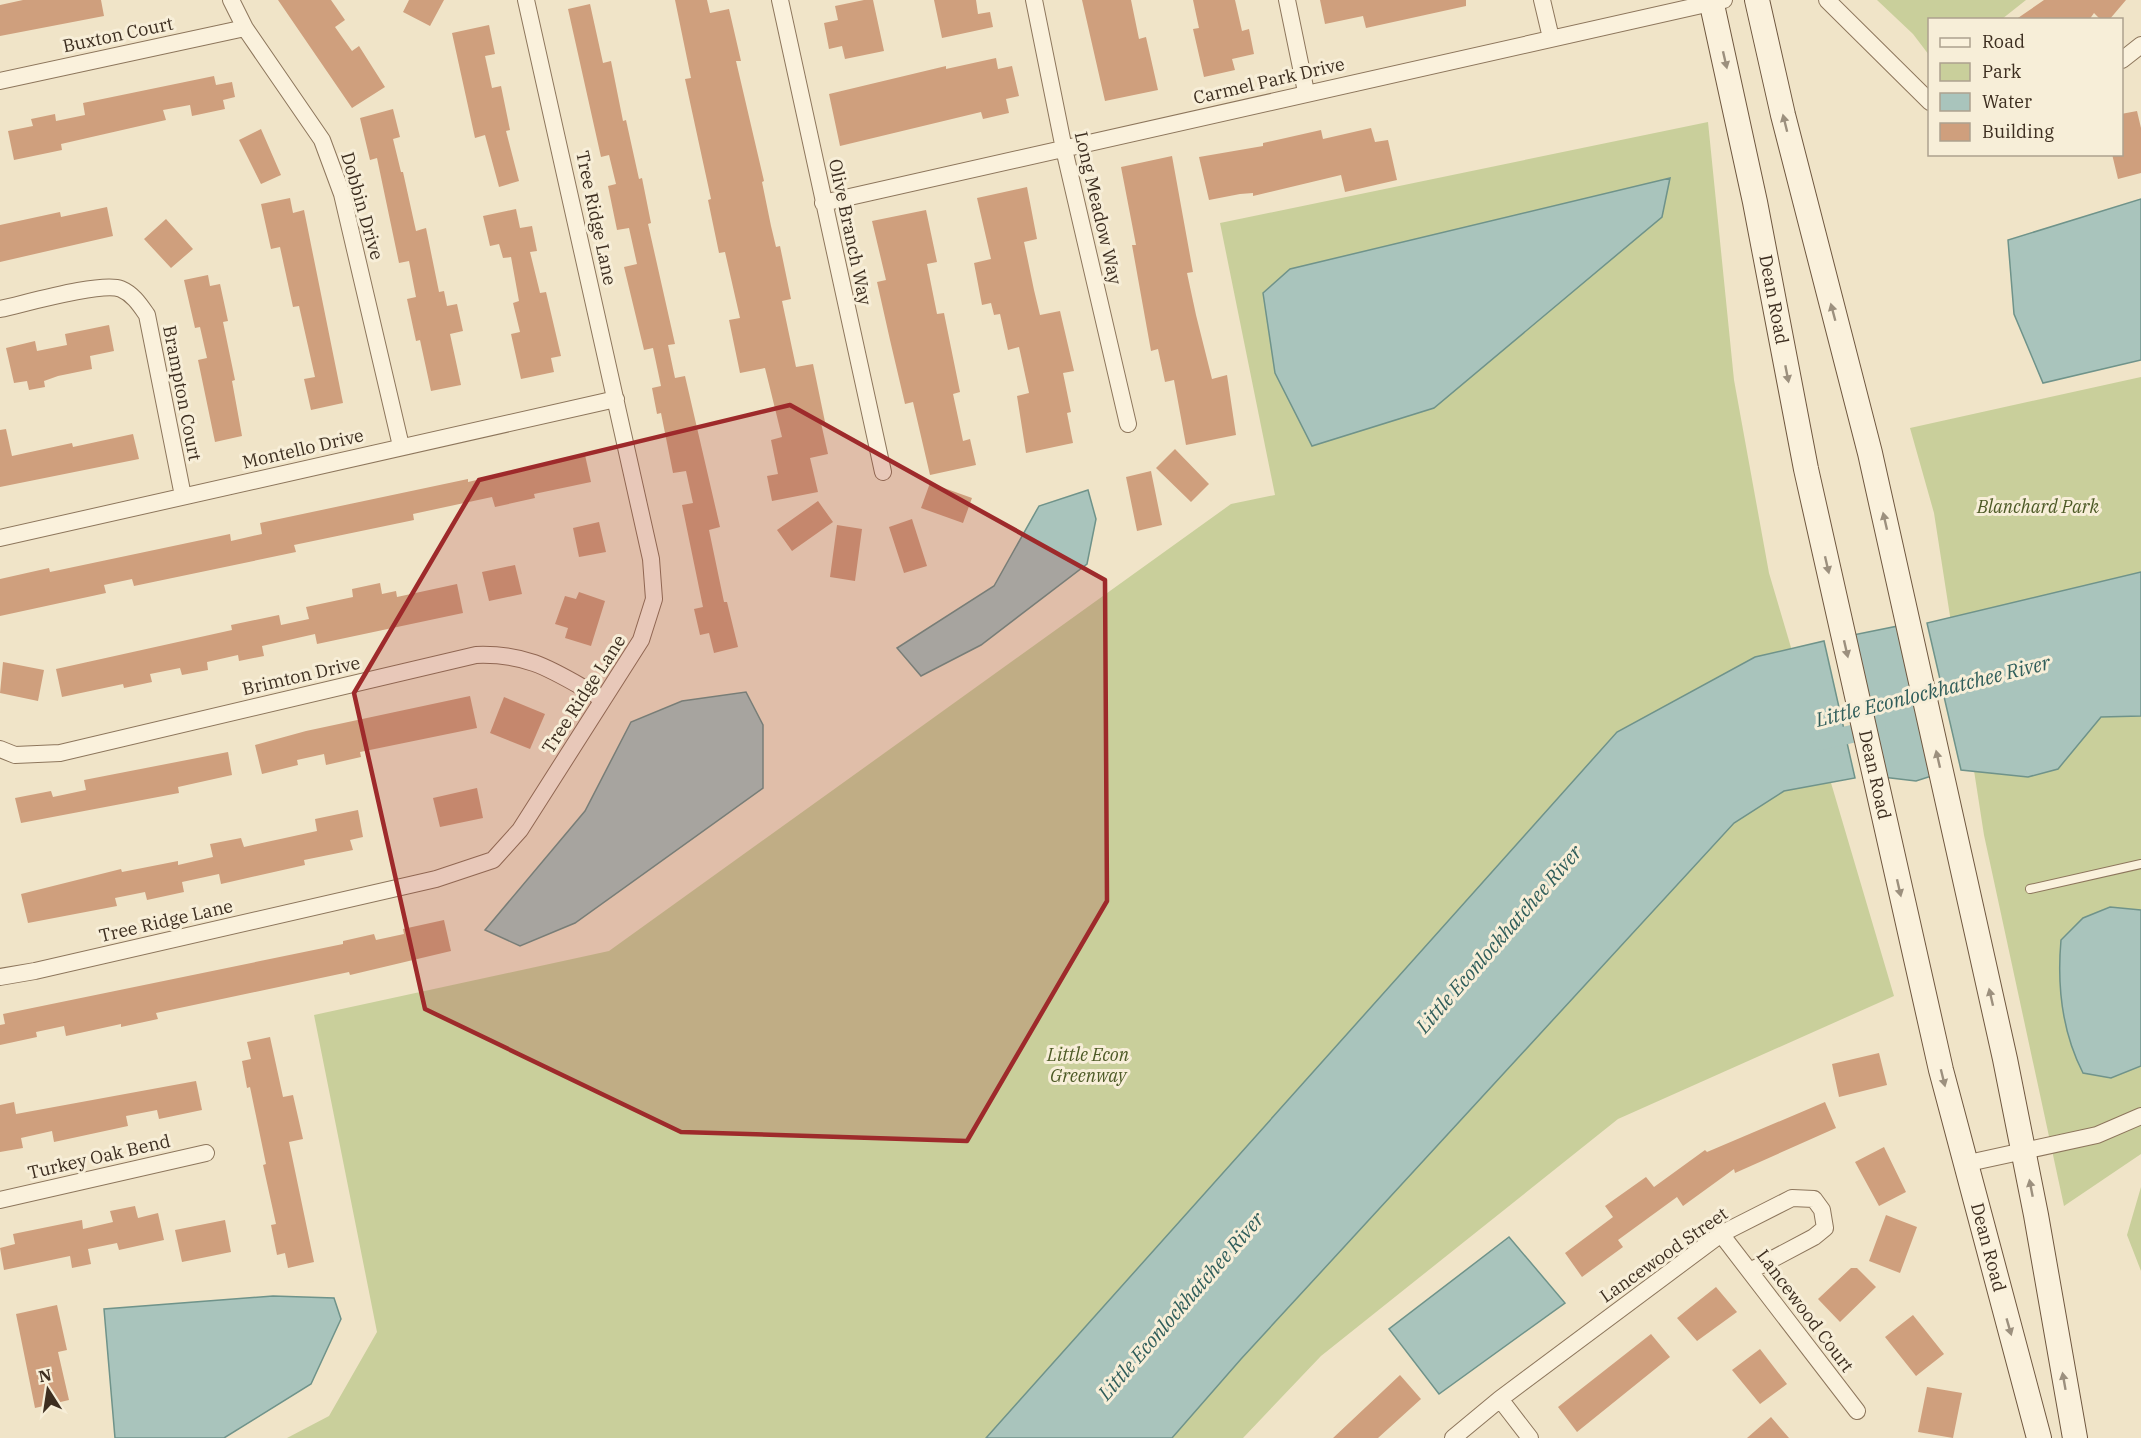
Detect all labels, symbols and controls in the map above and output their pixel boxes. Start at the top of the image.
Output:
street label: Buxton Court [60,12,175,57]
legend [1928,18,2123,156]
text: Road [1982,30,2025,53]
one-way arrow [1721,50,1730,69]
street label: Carmel Park Drive [1191,52,1347,109]
text: Park [1982,60,2022,83]
text: Water [1982,90,2032,113]
one-way arrow [1779,114,1789,132]
text: Building [1982,120,2054,143]
street label: Long Meadow Way [1070,129,1127,287]
street label: Dobbin Drive [336,149,389,262]
street label: Tree Ridge Lane [571,149,622,287]
street label: Olive Branch Way [824,157,877,307]
street label: Dean Road [1754,253,1794,346]
one-way arrow [1828,302,1838,321]
street label: Brampton Court [158,323,207,463]
one-way arrow [1783,365,1792,384]
street label: Montello Drive [240,423,366,474]
park label: Blanchard Park [1976,495,2100,518]
one-way arrow [1880,512,1889,531]
one-way arrow [1823,556,1832,575]
street label: Tree Ridge Lane [537,630,630,757]
one-way arrow [1842,640,1851,659]
water label: Little Econlockhatchee River [1812,648,2054,733]
street label: Brimton Drive [240,651,362,700]
street label: Dean Road [1854,728,1896,822]
one-way arrow [1933,750,1942,769]
water label: Little Econlockhatchee River [1409,838,1589,1039]
one-way arrow [1895,878,1905,897]
street label: Tree Ridge Lane [97,894,235,947]
one-way arrow [1986,988,1995,1007]
park label: Little Econ Greenway [1046,1043,1130,1087]
one-way arrow [1938,1069,1948,1087]
street label: Turkey Oak Bend [25,1129,172,1184]
one-way arrow [2026,1179,2035,1198]
street label: Dean Road [1966,1200,2012,1294]
street label: Lancewood Street [1595,1202,1732,1307]
water label: Little Econlockhatchee River [1091,1205,1271,1406]
street label: Lancewood Court [1752,1245,1859,1377]
one-way arrow [2005,1318,2014,1336]
north arrow [18,1360,78,1420]
text: N [37,1364,53,1386]
one-way arrow [2059,1371,2068,1390]

